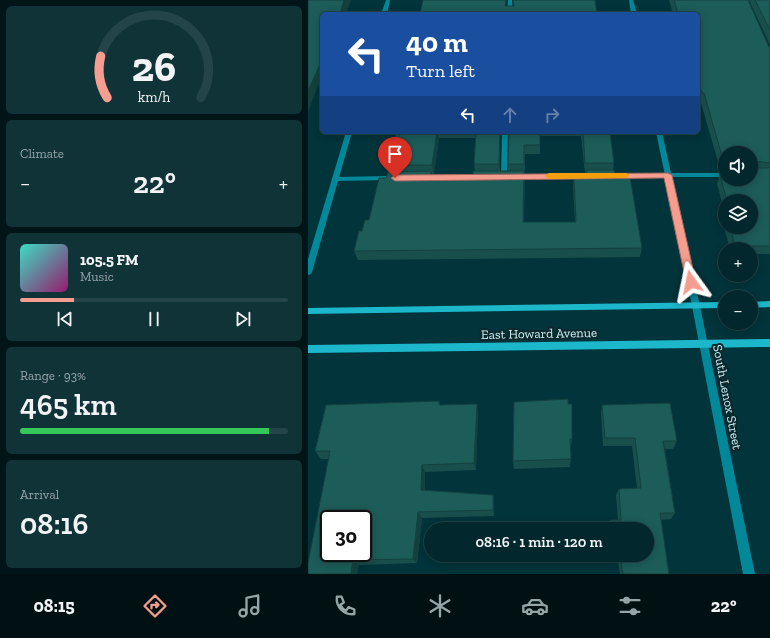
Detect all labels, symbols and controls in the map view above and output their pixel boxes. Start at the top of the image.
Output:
text: 40 m [406,26,468,59]
icon: left [340,28,392,80]
text: 26 [132,42,176,92]
text: Turn left [406,60,475,82]
text: km/h [138,88,170,105]
icon: left [457,104,479,126]
icon: ahead [499,104,521,126]
icon: right [541,104,563,126]
pin [378,137,412,178]
icon: arrive [384,143,406,165]
text: Climate [20,146,64,161]
map controls [718,146,758,330]
button: sound [718,146,758,186]
text: 22° [133,165,176,201]
text: − [20,170,30,197]
text: + [279,170,288,197]
button: layers [718,194,758,234]
button: + [718,242,758,282]
text: 105.5 FM [80,251,139,269]
position arrow [670,261,712,303]
text: Music [80,269,114,284]
button: − [718,290,758,330]
icon: previous [54,308,76,330]
icon: pause [143,308,165,330]
icon: next [232,308,254,330]
street label: East Howard Avenue [481,325,597,342]
street label: South Lenox Street [710,343,745,451]
text: Range · 93% [20,368,86,383]
text: 465 km [20,387,117,423]
text: Arrival [20,487,59,502]
text: 08:16 [20,506,89,542]
speed limit sign: 30 [320,510,372,562]
text: 08:16 · 1 min · 120 m [475,533,603,551]
icon: directions [141,592,169,620]
icon: music [236,592,264,620]
icon: phone [331,592,359,620]
icon: climate [426,592,454,620]
icon: car [521,592,549,620]
icon: filters [616,592,644,620]
text: 08:15 [33,595,75,617]
text: 22° [711,595,737,617]

